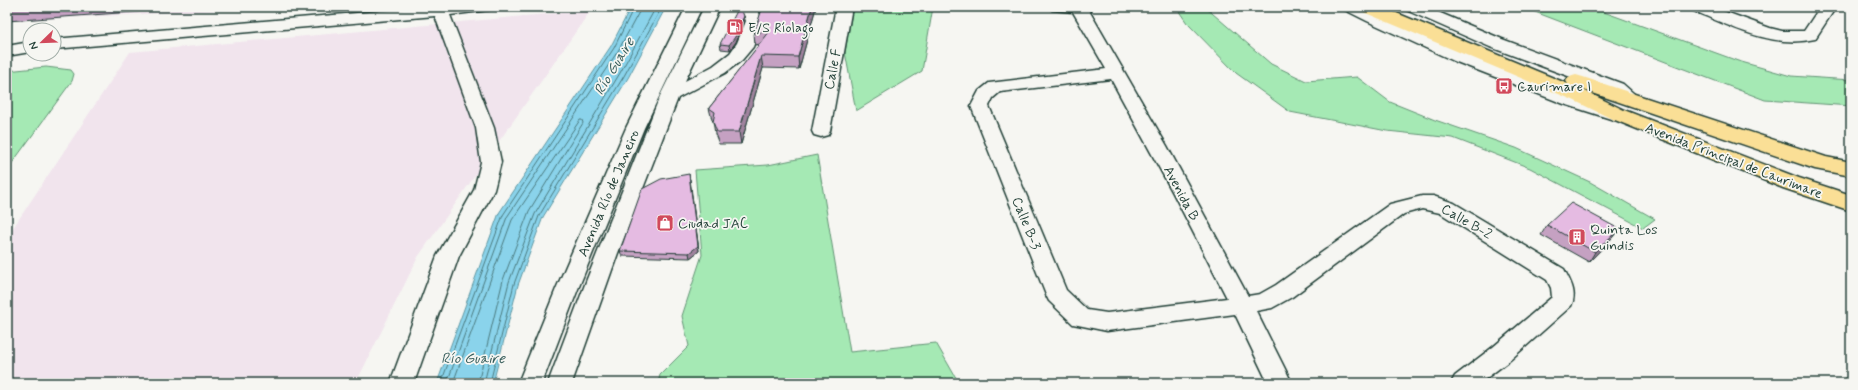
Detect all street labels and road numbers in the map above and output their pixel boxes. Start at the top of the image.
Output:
street label: Calle F [820,47,846,91]
street label: Avenida Principal de Caurimare [1642,119,1825,203]
street label: Avenida Río de Janeiro [574,127,644,260]
street label: Avenida B [1159,163,1203,224]
street label: Calle B-3 [1007,194,1045,252]
street label: Calle B-2 [1438,200,1495,244]

